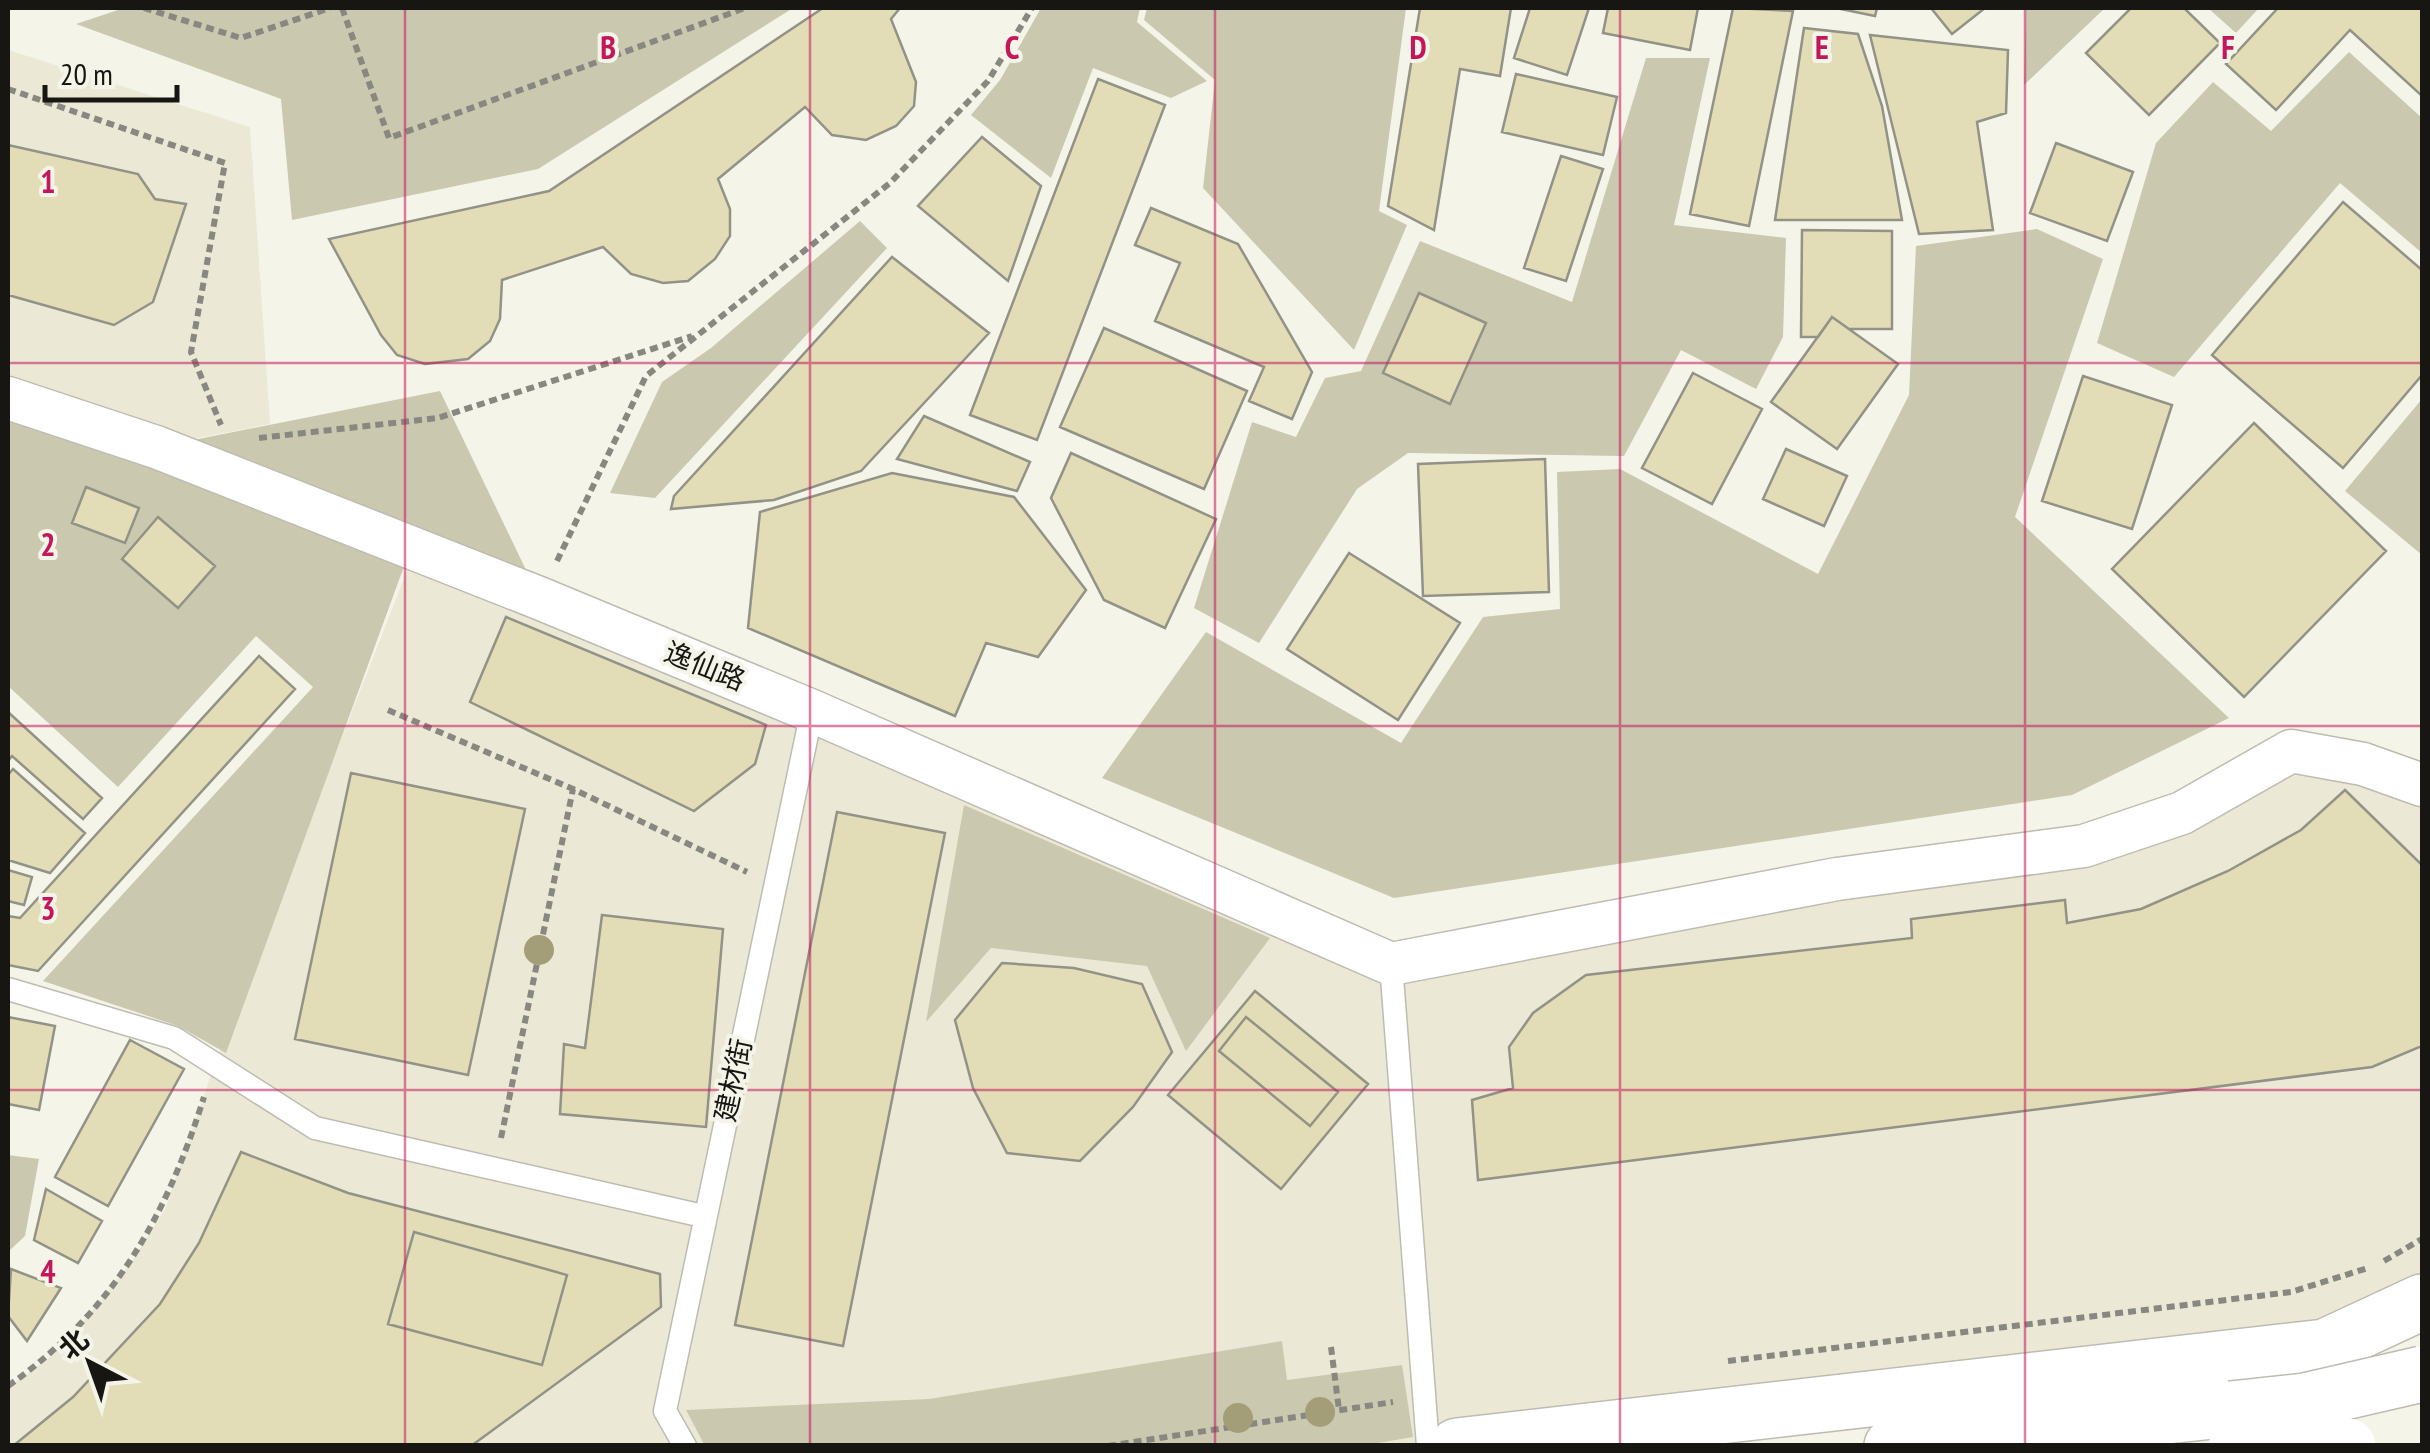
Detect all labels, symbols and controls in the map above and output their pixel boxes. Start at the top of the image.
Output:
text: B [600,26,616,68]
text: C [1005,26,1020,68]
text: D [1409,26,1427,68]
text: E [1815,26,1829,68]
text: F [2221,26,2235,68]
scale bar [45,40,178,102]
text: 20 m [60,54,113,93]
text: 1 [40,160,56,202]
text: 2 [40,523,56,565]
street label: 逸仙路 [659,633,751,698]
text: 3 [40,887,56,929]
street label: 建材街 [706,1035,759,1125]
text: 4 [40,1250,56,1292]
north arrow [40,1313,140,1413]
text: 北 [51,1321,96,1367]

